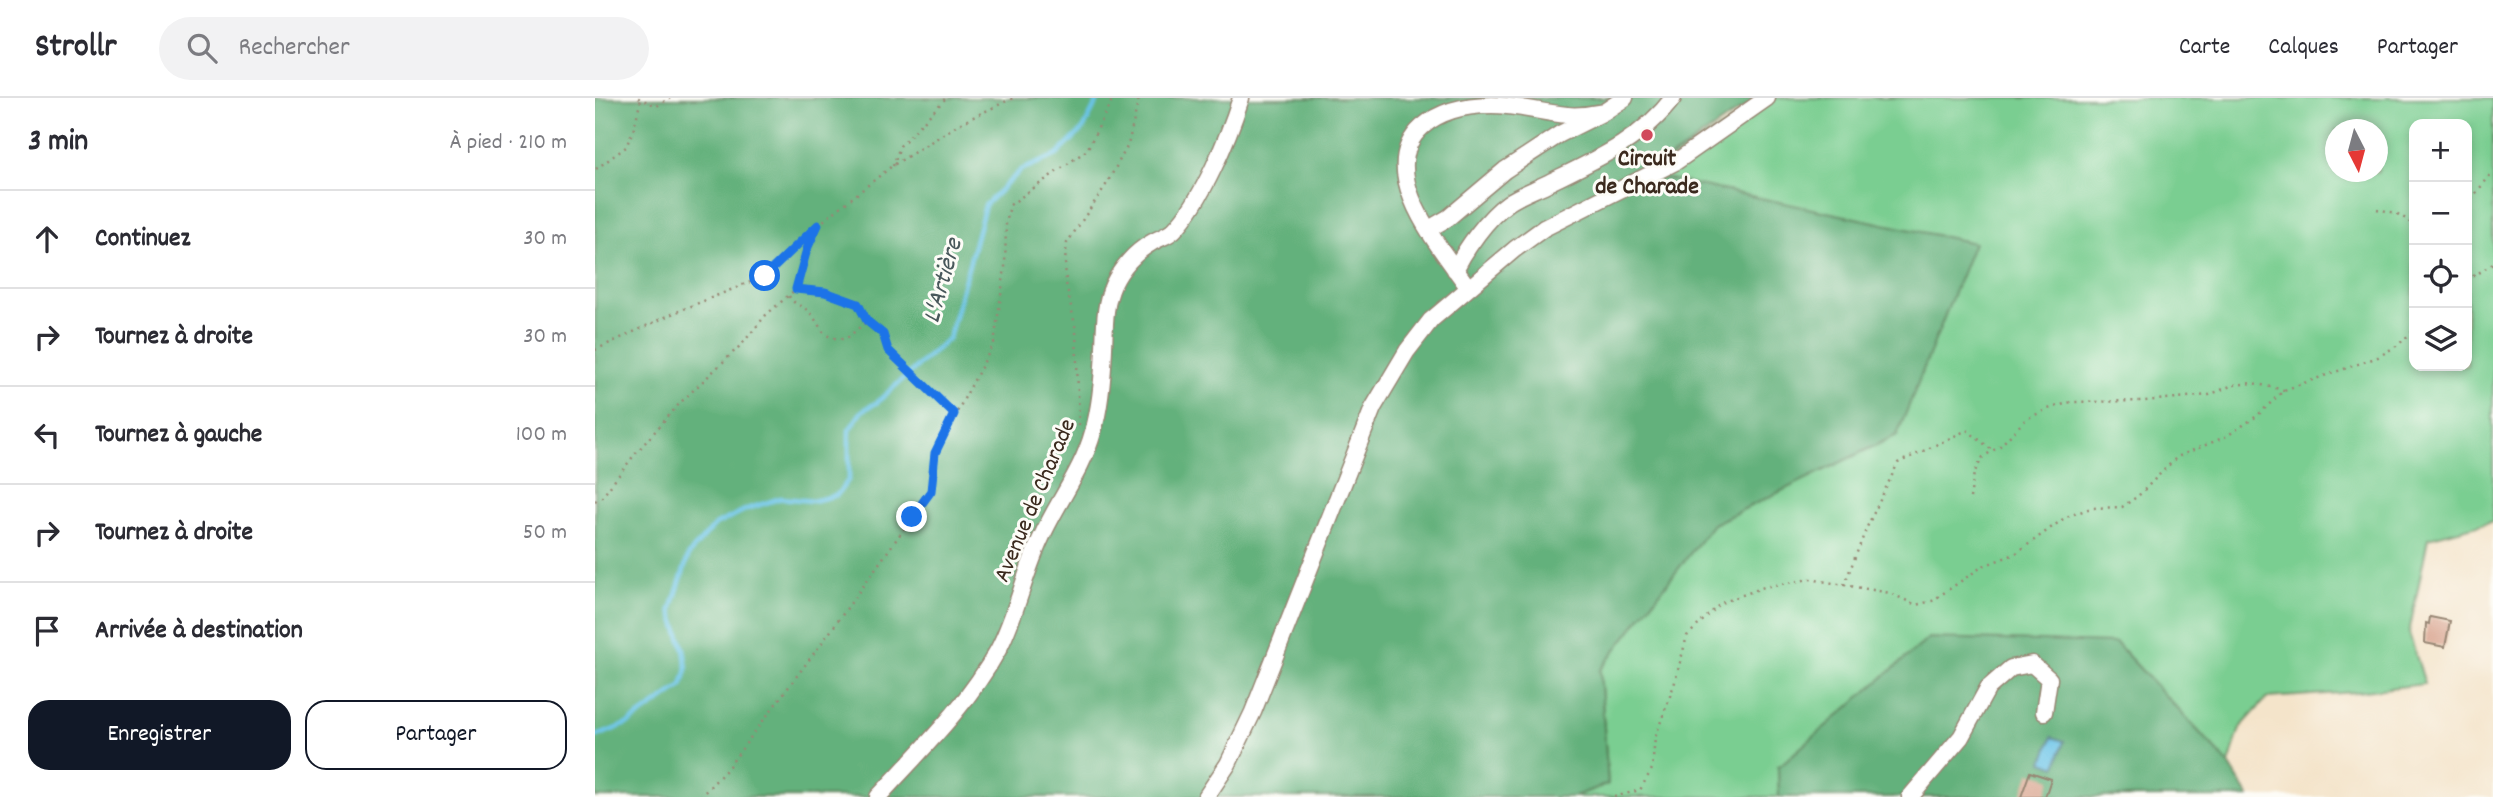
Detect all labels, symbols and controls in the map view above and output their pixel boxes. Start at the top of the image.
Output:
search box [159,17,649,80]
text: Strollr [35,25,117,72]
icon: search [183,29,221,67]
text: Rechercher [239,30,350,67]
text: Carte [2179,31,2230,65]
text: Calques [2268,31,2339,65]
text: Partager [2377,31,2458,65]
north arrow [2325,119,2388,182]
map controls [2409,119,2472,371]
button: + [2409,119,2472,182]
text: 3 min [28,122,88,165]
text: À pied · 210 m [450,127,567,160]
marker: Circuit de Charade [1639,127,1655,143]
place label: Circuit de Charade [1595,143,1699,205]
button: − [2409,182,2472,245]
icon: ahead [28,220,66,258]
text: Continuez [95,221,190,258]
text: 30 m [523,223,567,256]
water label: L'Artière [914,233,974,328]
button: locate [2409,245,2472,308]
route start [749,260,780,291]
button: layers [2409,308,2472,371]
icon: right [28,318,66,356]
text: Tournez à droite [95,319,253,356]
text: 30 m [523,321,567,354]
street label: Avenue de Charade [986,414,1086,588]
icon: left [28,416,66,454]
text: Tournez à gauche [95,417,262,454]
text: 100 m [516,419,567,452]
route end [896,501,927,532]
icon: right [28,514,66,552]
text: Tournez à droite [95,515,253,552]
text: 50 m [523,517,567,550]
icon: arrive [28,612,66,650]
text: Arrivée à destination [95,613,303,650]
button: Enregistrer [28,700,291,770]
button: Partager [305,700,567,770]

